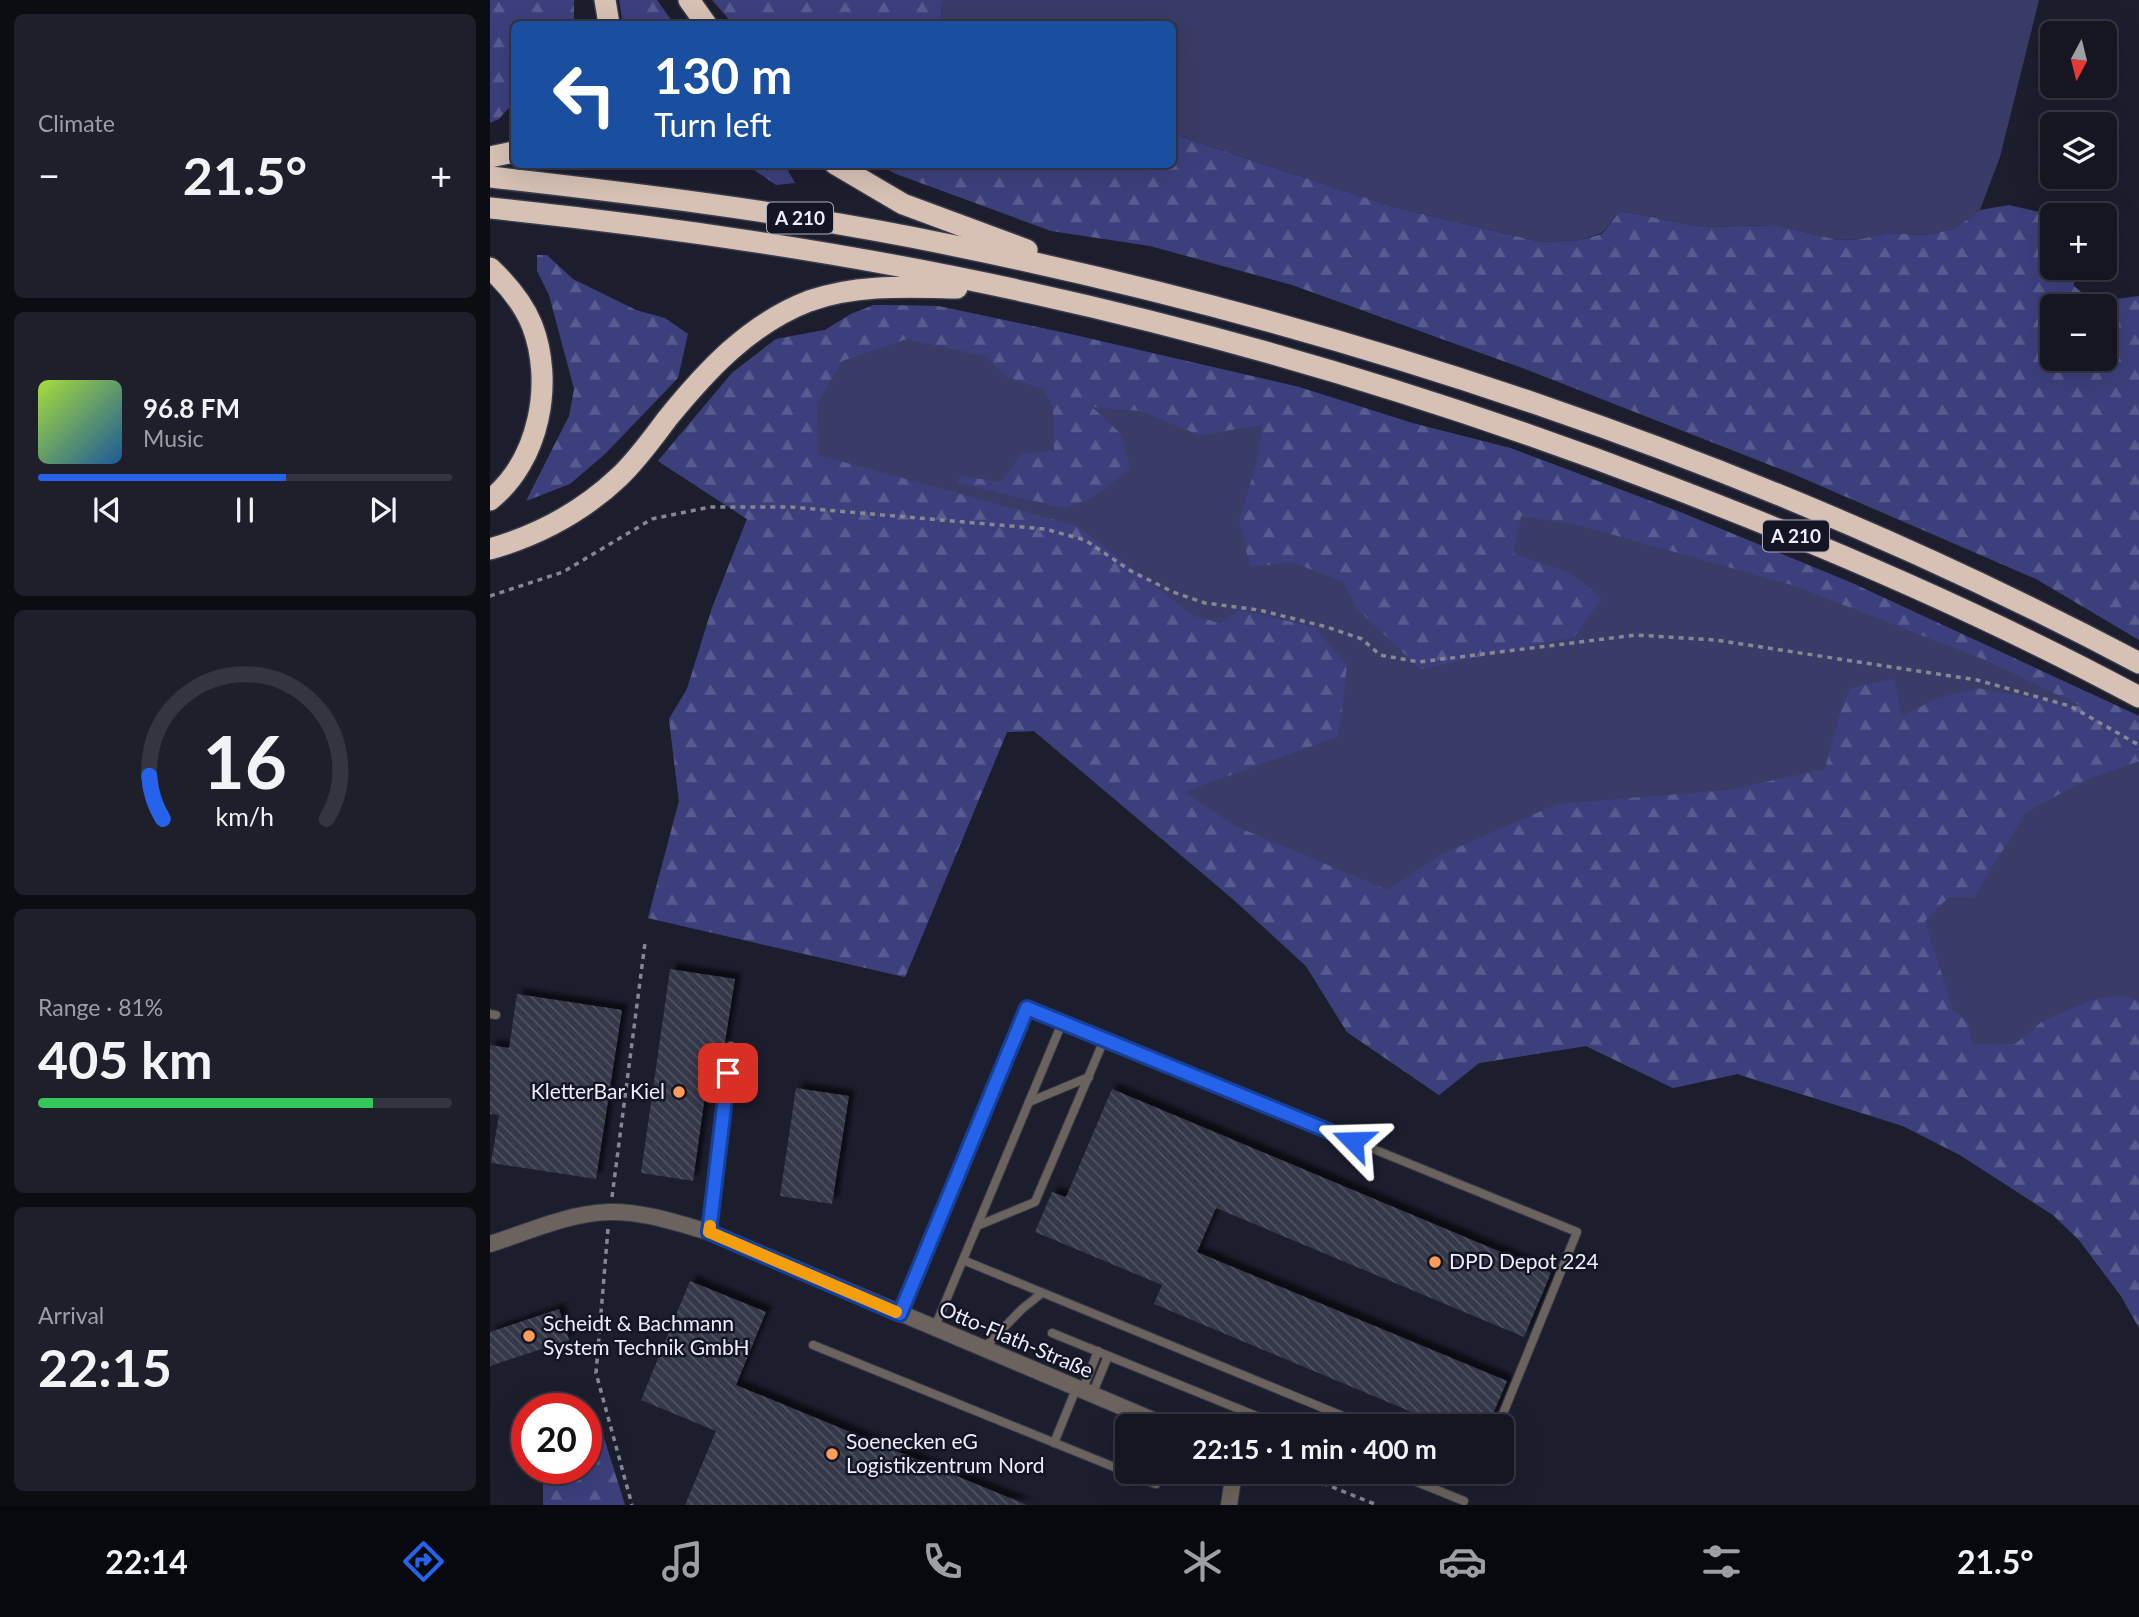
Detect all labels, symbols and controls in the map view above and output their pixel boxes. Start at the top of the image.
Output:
north arrow [2040,21,2118,98]
map controls [2040,21,2117,371]
text: 130 m [654,46,792,104]
icon: left [539,49,630,140]
text: Turn left [654,105,771,144]
text: Climate [38,109,115,137]
button: layers [2040,112,2117,189]
text: 21.5° [183,144,307,206]
text: − [38,152,60,198]
text: + [430,152,452,198]
road number: A 210 [767,202,833,233]
button: + [2040,203,2117,280]
button: − [2040,294,2117,371]
text: 96.8 FM [143,392,240,424]
text: Music [143,424,203,452]
icon: previous [88,491,126,529]
icon: pause [226,491,264,529]
icon: next [364,491,402,529]
road number: A 210 [1763,520,1829,552]
text: 16 [203,717,287,805]
text: km/h [216,800,274,830]
text: Range · 81% [38,993,163,1021]
text: 405 km [38,1028,212,1090]
pin [698,1043,758,1103]
icon: arrive [709,1054,747,1092]
place label: KletterBar Kiel [531,1078,665,1103]
marker: KletterBar Kiel [671,1084,687,1100]
position arrow [1316,1104,1390,1178]
place label: DPD Depot 224 [1449,1248,1599,1273]
marker: DPD Depot 224 [1427,1254,1443,1270]
street label: Otto-Flath-Straße [936,1295,1097,1382]
text: Arrival [38,1301,104,1329]
place label: Scheidt & Bachmann System Technik GmbH [543,1310,750,1359]
marker: Scheidt & Bachmann System Technik GmbH [521,1328,537,1344]
text: 22:15 [38,1336,172,1398]
speed limit sign: 20 [511,1393,602,1484]
place label: Soenecken eG Logistikzentrum Nord [846,1428,1045,1477]
text: 22:15 · 1 min · 400 m [1192,1433,1437,1465]
marker: Soenecken eG Logistikzentrum Nord [824,1446,840,1462]
icon: directions [399,1537,448,1586]
icon: music [658,1537,707,1586]
icon: phone [918,1537,967,1586]
icon: climate [1178,1537,1227,1586]
icon: car [1438,1537,1487,1586]
icon: filters [1697,1537,1746,1586]
text: 22:14 [105,1542,188,1581]
text: 21.5° [1957,1542,2034,1581]

